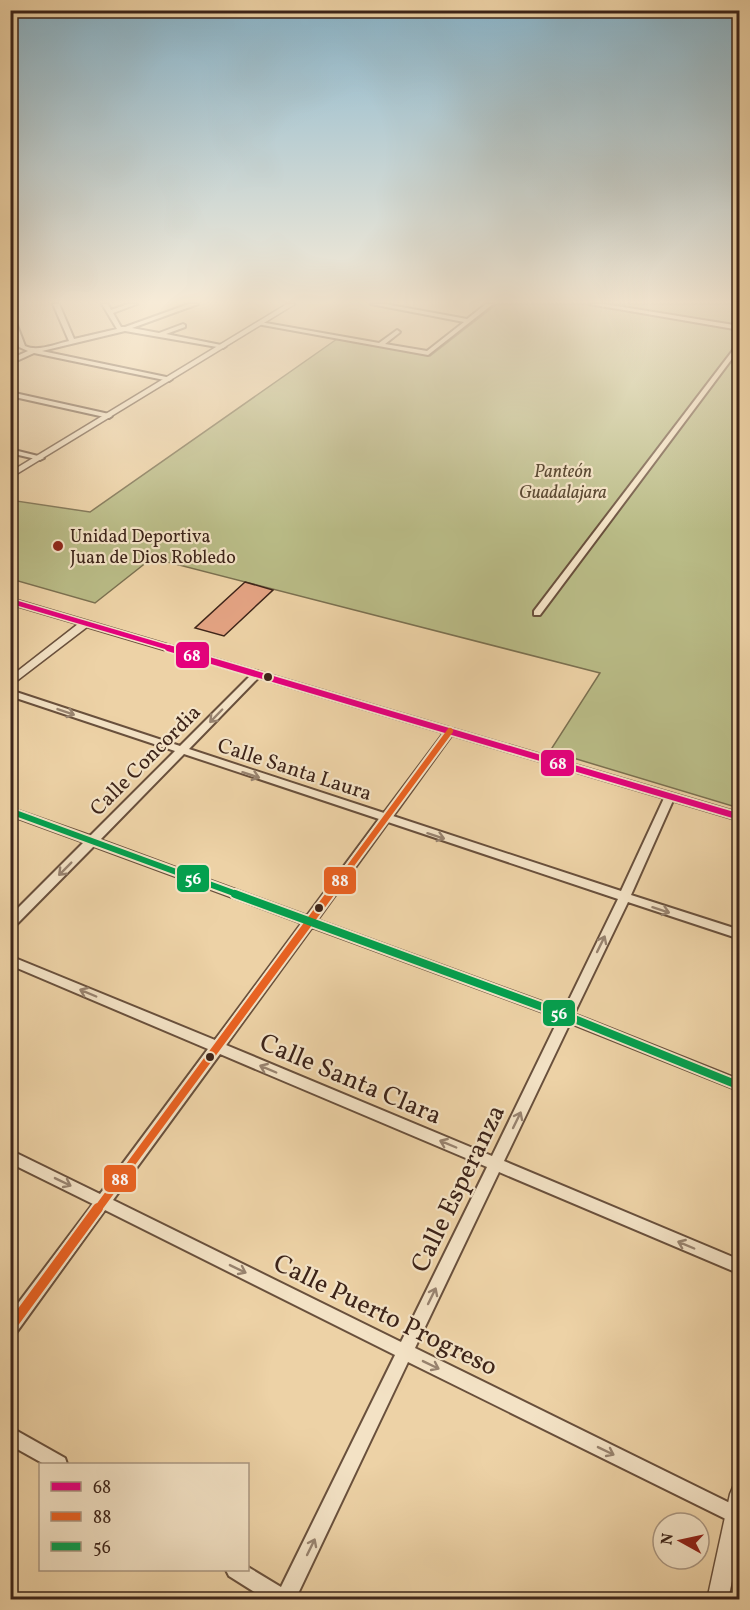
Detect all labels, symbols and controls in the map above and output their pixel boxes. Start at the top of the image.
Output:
park label: Panteón Guadalajara [519,460,607,506]
place label: Unidad Deportiva Juan de Dios Robledo [70,525,236,571]
marker: Unidad Deportiva Juan de Dios Robledo [51,539,65,553]
line badge: 68 [175,641,210,669]
text: 68 [183,646,201,668]
unlabelled marker [262,671,274,683]
street label: Calle Concordia [84,699,208,823]
one-way arrow [56,707,75,718]
one-way arrow [209,708,224,723]
street label: Calle Santa Laura [214,732,375,809]
line badge: 68 [540,749,575,777]
text: 68 [549,754,567,776]
one-way arrow [241,770,260,781]
one-way arrow [426,831,445,842]
one-way arrow [57,862,72,877]
line badge: 56 [176,864,210,893]
line badge: 88 [323,866,357,895]
text: 56 [185,869,201,891]
text: 88 [331,871,349,893]
unlabelled marker [313,902,325,914]
one-way arrow [651,905,670,916]
one-way arrow [596,936,608,954]
one-way arrow [80,987,98,998]
line badge: 56 [542,999,576,1027]
text: 56 [551,1004,567,1026]
street label: Calle Santa Clara [254,1025,447,1134]
unlabelled marker [204,1051,216,1063]
one-way arrow [260,1062,278,1074]
street label: Calle Esperanza [403,1099,515,1279]
one-way arrow [511,1111,523,1129]
one-way arrow [439,1138,458,1149]
line badge: 88 [103,1164,137,1193]
text: 88 [111,1170,129,1192]
one-way arrow [54,1176,71,1188]
one-way arrow [677,1239,695,1250]
street label: Calle Puerto Progreso [267,1246,503,1386]
one-way arrow [228,1263,246,1275]
one-way arrow [427,1287,438,1305]
one-way arrow [422,1359,440,1371]
one-way arrow [596,1446,614,1458]
legend [39,1463,249,1571]
text: 68 [93,1476,111,1501]
text: 88 [93,1506,111,1531]
north arrow [651,1511,711,1571]
text: N [656,1532,680,1546]
text: 56 [93,1536,111,1561]
one-way arrow [305,1538,317,1556]

